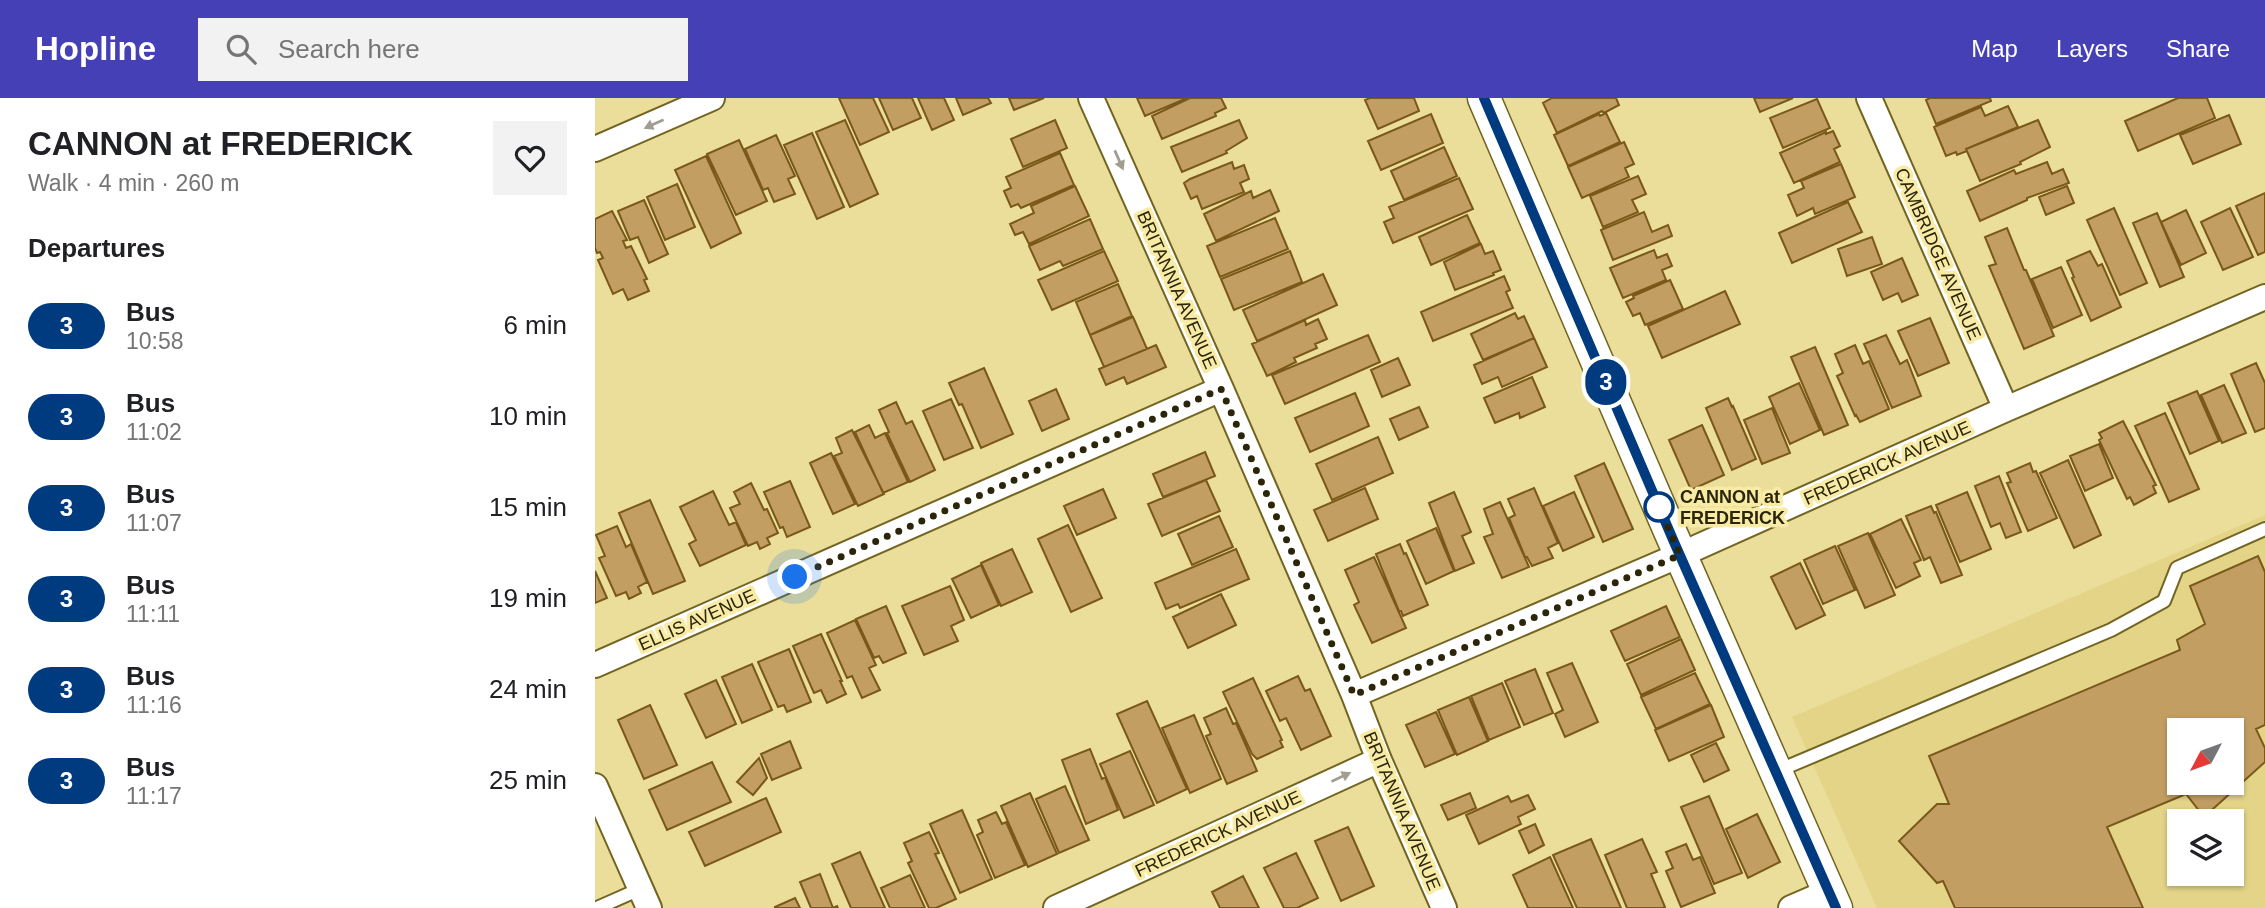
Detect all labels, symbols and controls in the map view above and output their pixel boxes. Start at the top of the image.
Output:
search box [198,18,688,81]
text: Hopline [35,30,156,67]
icon: search [222,30,260,68]
text: Search here [278,34,420,64]
text: Map [1971,35,2018,62]
text: Layers [2056,35,2128,62]
text: Share [2166,35,2230,62]
one-way arrow [643,118,664,129]
button: heart [493,121,567,195]
text: CANNON at FREDERICK [28,125,413,162]
one-way arrow [1113,150,1125,170]
street label: CAMBRIDGE AVENUE [1891,165,1985,343]
text: Walk · 4 min · 260 m [28,170,239,196]
street label: BRITANNIA AVENUE [1133,208,1221,372]
text: Departures [28,233,165,263]
text: Bus [126,297,175,327]
text: 6 min [503,310,567,340]
text: 3 [60,312,73,339]
text: 10:58 [126,328,184,354]
line badge: 3 [1583,359,1629,405]
text: 3 [1599,368,1613,395]
text: Bus [126,388,175,418]
text: 10 min [489,401,567,431]
text: 3 [60,403,73,430]
street label: FREDERICK AVENUE [1800,417,1974,509]
text: 11:02 [126,419,182,445]
text: Bus [126,479,175,509]
place label: CANNON at FREDERICK [1680,487,1785,528]
text: 15 min [489,492,567,522]
marker: CANNON at FREDERICK [1644,492,1674,522]
text: 3 [60,494,73,521]
text: 11:07 [126,510,182,536]
your location [777,559,812,594]
text: Bus [126,570,175,600]
text: 19 min [489,583,567,613]
text: 3 [60,585,73,612]
street label: ELLIS AVENUE [636,585,758,655]
text: 11:11 [126,601,180,627]
text: Bus [126,661,175,691]
text: 24 min [489,674,567,704]
text: 3 [60,676,73,703]
text: 11:16 [126,692,182,718]
north arrow [2167,718,2243,794]
map controls [2167,718,2244,886]
street label: BRITANNIA AVENUE [1360,729,1444,893]
text: Bus [126,752,175,782]
text: 25 min [489,765,567,795]
text: 3 [60,767,73,794]
one-way arrow [1331,771,1351,783]
text: 11:17 [126,783,182,809]
street label: FREDERICK AVENUE [1132,787,1304,881]
button: layers [2167,809,2244,886]

